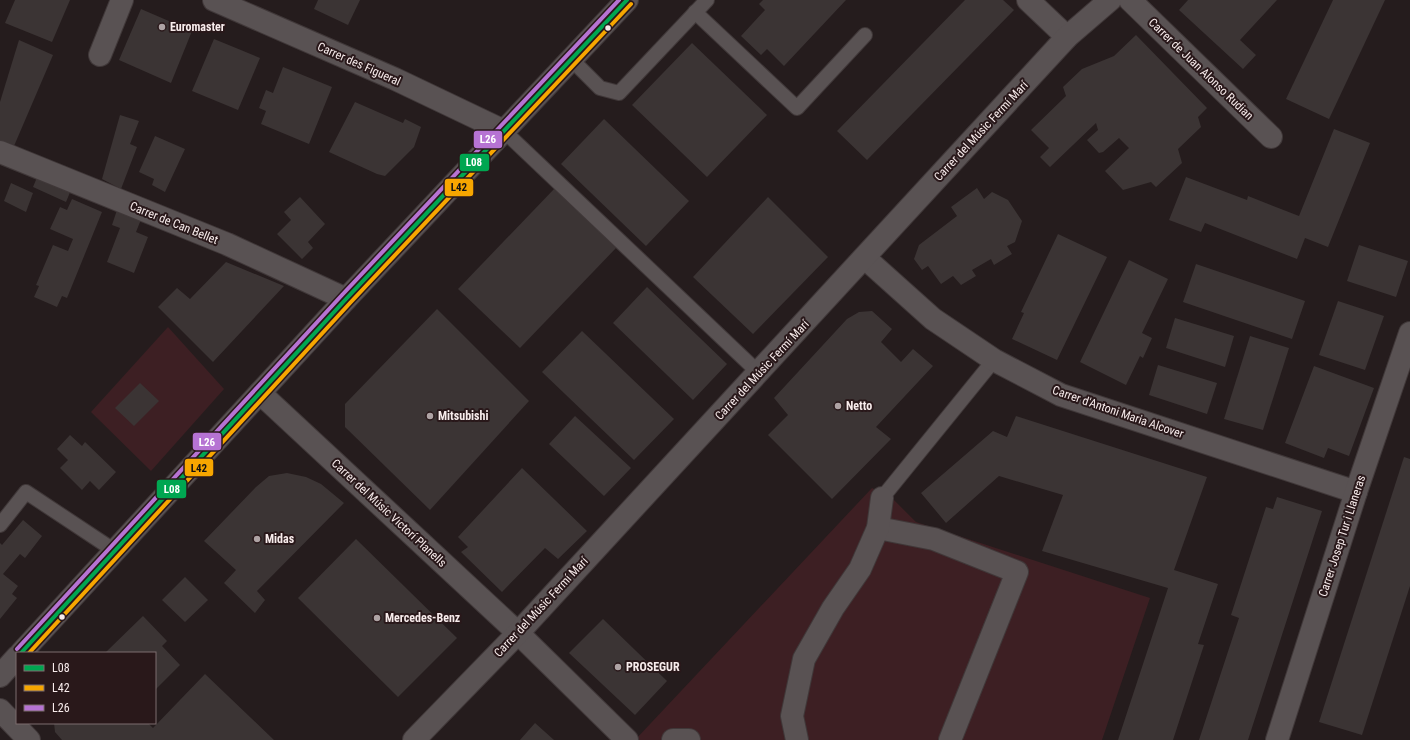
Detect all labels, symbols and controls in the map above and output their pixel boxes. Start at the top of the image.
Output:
street label: Carrer de Juan Alonso Rudian [1146,15,1256,123]
place label: Euromaster [170,20,225,34]
marker: Euromaster [157,22,167,32]
unlabelled marker [603,23,613,33]
street label: Carrer des Figueral [315,39,403,89]
street label: Carrer del Músic Fermí Marí [931,77,1032,184]
line badge: L26 [473,130,503,149]
text: L26 [480,133,497,146]
line badge: L08 [459,153,490,172]
text: L08 [466,156,483,169]
line badge: L42 [444,178,474,197]
text: L42 [451,181,468,194]
street label: Carrer de Can Bellet [128,199,221,247]
street label: Carrer del Músic Fermí Marí [712,316,813,423]
street label: Carrer d'Antoni Maria Alcover [1051,383,1186,441]
place label: Netto [846,399,872,413]
marker: Netto [833,401,843,411]
place label: Mitsubishi [438,409,489,423]
marker: Mitsubishi [425,411,435,421]
line badge: L26 [192,432,222,451]
text: L26 [199,436,216,449]
street label: Carrer del Músic Victorí Planells [329,456,449,570]
line badge: L42 [184,458,214,477]
text: L42 [191,462,208,475]
street label: Carrer Josep Tur i Llaneras [1316,474,1368,598]
line badge: L08 [156,479,187,499]
text: L08 [164,483,181,496]
place label: Midas [265,532,295,546]
marker: Midas [252,534,262,544]
street label: Carrer del Músic Fermí Marí [491,553,592,660]
place label: Mercedes-Benz [385,611,460,625]
unlabelled marker [57,612,67,622]
marker: Mercedes-Benz [372,613,382,623]
legend [16,652,156,724]
place label: PROSEGUR [626,660,680,674]
text: L08 [52,661,70,675]
marker: PROSEGUR [613,662,623,672]
text: L42 [52,681,70,695]
text: L26 [52,701,70,715]

